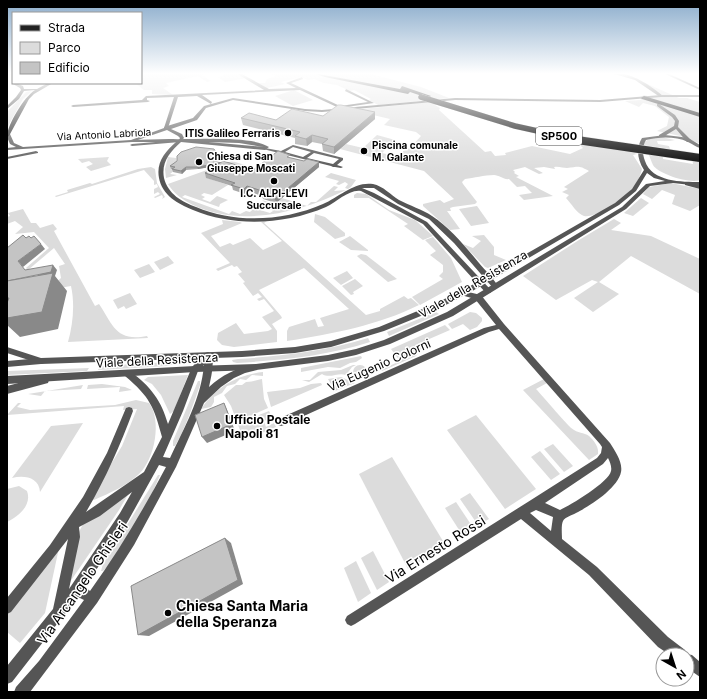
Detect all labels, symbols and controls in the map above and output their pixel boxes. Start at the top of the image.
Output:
legend [12,12,142,84]
text: Strada [48,20,85,35]
text: Parco [48,40,81,55]
text: Edificio [48,60,90,75]
street label: Via Antonio Labriola [56,126,152,142]
place label: ITIS Galileo Ferraris [185,127,280,139]
road number: SP500 [536,127,582,145]
marker: ITIS Galileo Ferraris [283,128,293,138]
place label: Piscina comunale M. Galante [372,139,458,163]
marker: Piscina comunale M. Galante [359,146,369,156]
place label: Chiesa di San Giuseppe Moscati [207,150,295,174]
marker: Chiesa di San Giuseppe Moscati [194,157,204,167]
marker: I.C. ALPI-LEVI Succursale [269,176,279,186]
place label: I.C. ALPI-LEVI Succursale [240,187,308,211]
street label: Viale della Resistenza [416,247,530,321]
street label: Via Eugenio Colorni [325,335,433,394]
street label: Viale della Resistenza [95,349,219,371]
place label: Ufficio Postale Napoli 81 [225,412,310,441]
marker: Ufficio Postale Napoli 81 [212,421,222,431]
street label: Via Ernesto Rossi [382,511,488,587]
street label: Via Arcangelo Ghisleri [33,518,131,648]
place label: Chiesa Santa Maria della Speranza [176,597,308,630]
marker: Chiesa Santa Maria della Speranza [163,608,173,618]
north arrow [655,647,695,687]
text: N [674,667,689,683]

